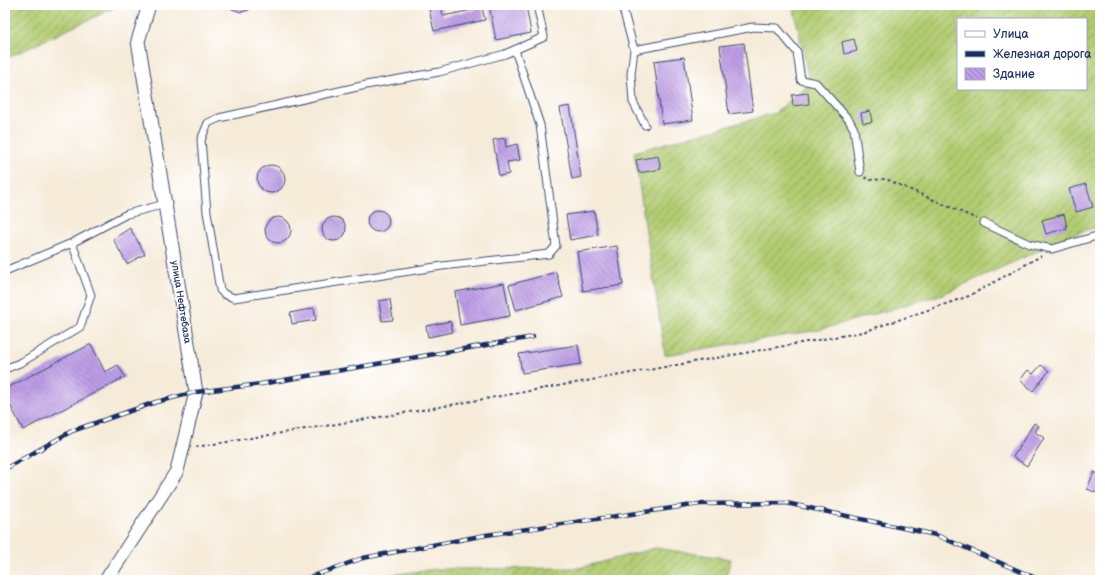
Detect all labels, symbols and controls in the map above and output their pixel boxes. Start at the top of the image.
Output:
legend [957,18,1087,90]
text: Улица [993,27,1029,42]
text: Железная дорога [993,47,1091,62]
text: Здание [993,67,1035,82]
street label: улица Нефтебаза [169,260,193,344]

